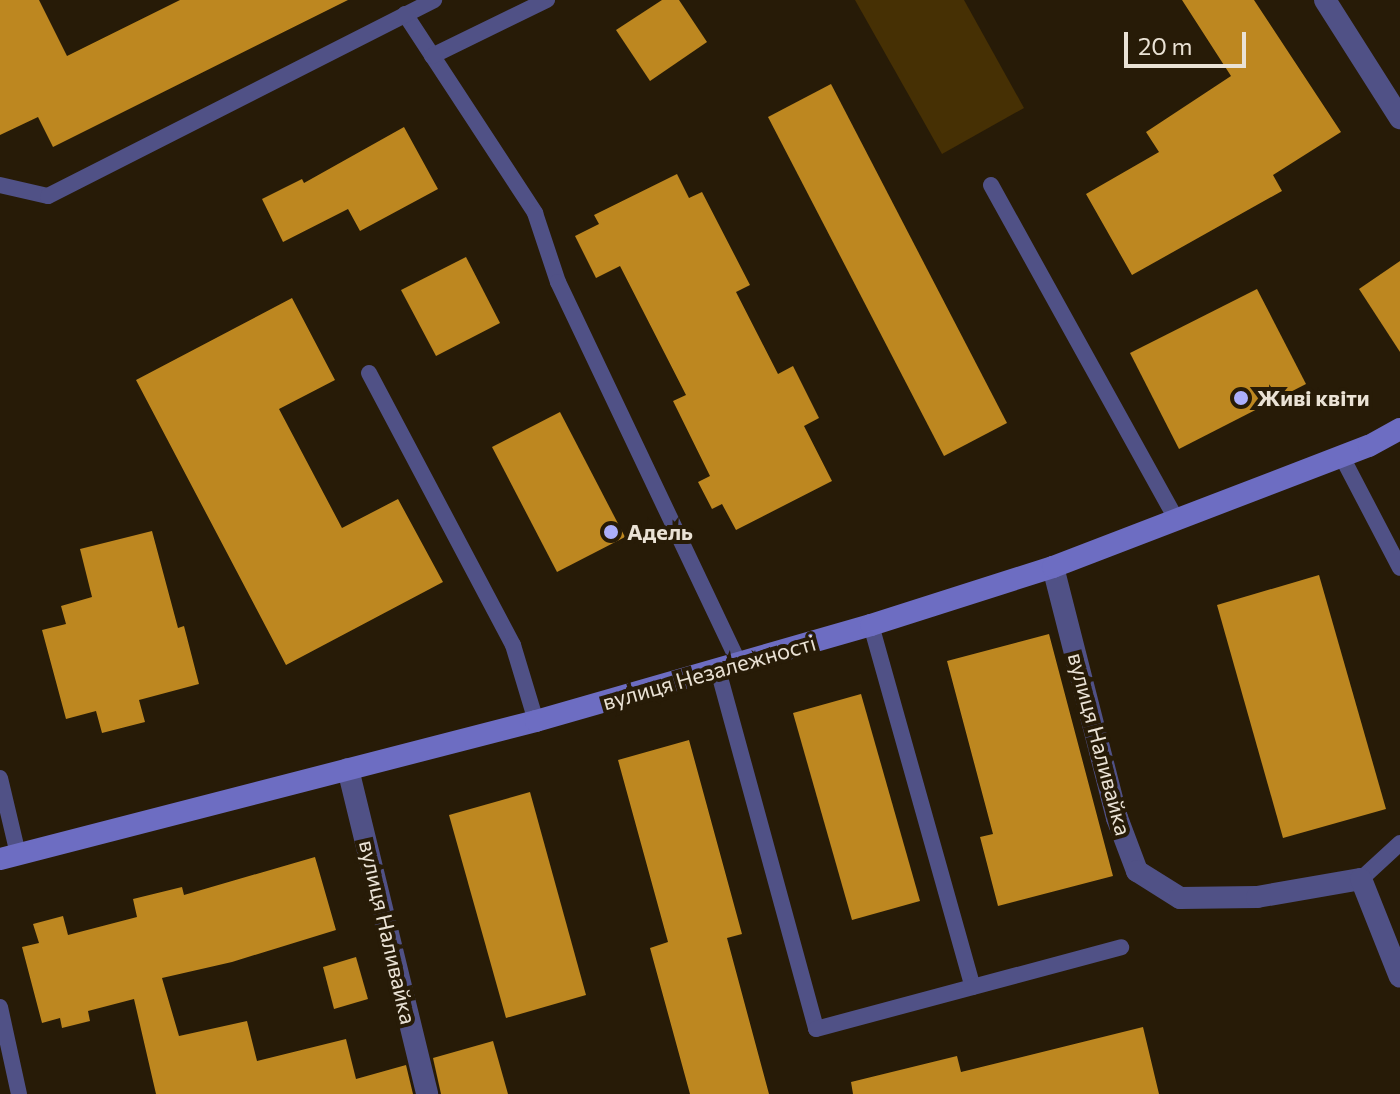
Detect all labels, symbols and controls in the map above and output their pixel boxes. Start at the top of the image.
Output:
scale bar [1128,16,1250,66]
text: 20 m [1138,31,1192,60]
place label: Живі квіти [1257,385,1370,411]
marker: Живі квіти [1232,389,1250,407]
place label: Адель [627,519,693,545]
marker: Адель [602,523,620,541]
street label: вулиця Незалежності [599,629,819,715]
street label: вулиця Наливайка [1063,650,1137,838]
street label: вулиця Наливайка [354,837,422,1027]

